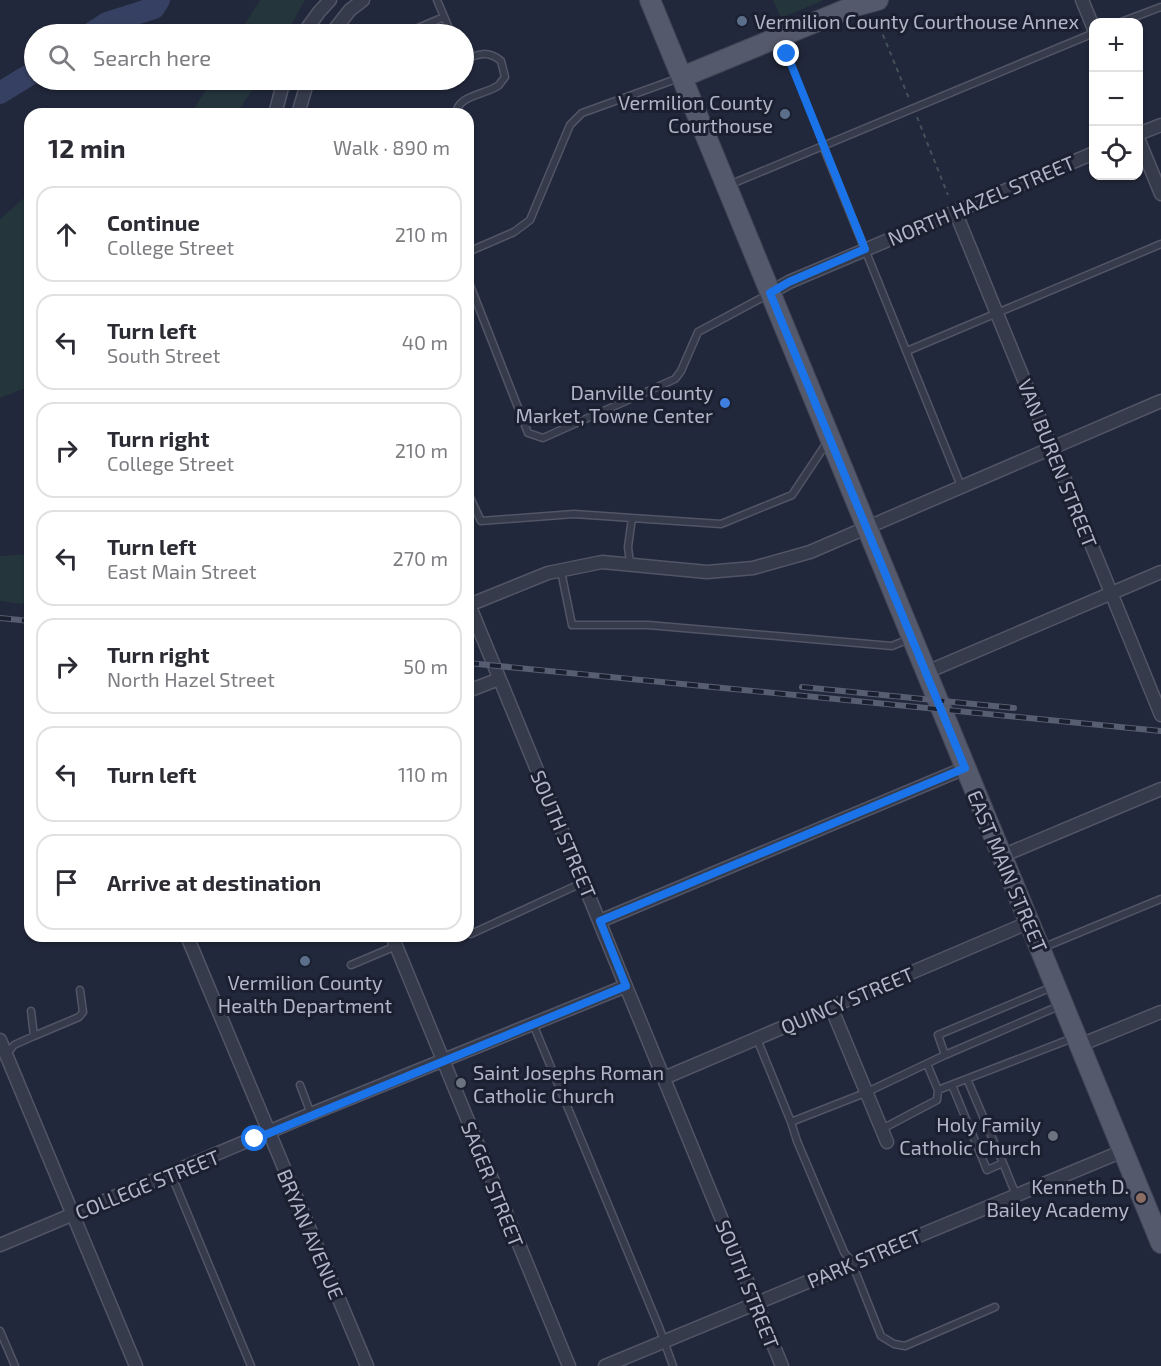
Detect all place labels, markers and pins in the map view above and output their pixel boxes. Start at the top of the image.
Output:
place label: Vermilion County Courthouse Annex [754,9,1079,33]
marker: Vermilion County Courthouse Annex [735,14,749,28]
place label: Vermilion County Courthouse [618,90,773,137]
marker: Vermilion County Courthouse [778,107,792,121]
place label: Danville County Market, Towne Center [516,380,713,427]
marker: Danville County Market, Towne Center [718,396,732,410]
marker: Vermilion County Health Department [298,954,312,968]
place label: Vermilion County Health Department [218,970,393,1017]
place label: Saint Josephs Roman Catholic Church [473,1060,664,1107]
marker: Saint Josephs Roman Catholic Church [454,1076,468,1090]
place label: Holy Family Catholic Church [899,1112,1041,1159]
marker: Holy Family Catholic Church [1046,1129,1060,1143]
place label: Kenneth D. Bailey Academy [986,1174,1129,1221]
marker: Kenneth D. Bailey Academy [1134,1191,1148,1205]

